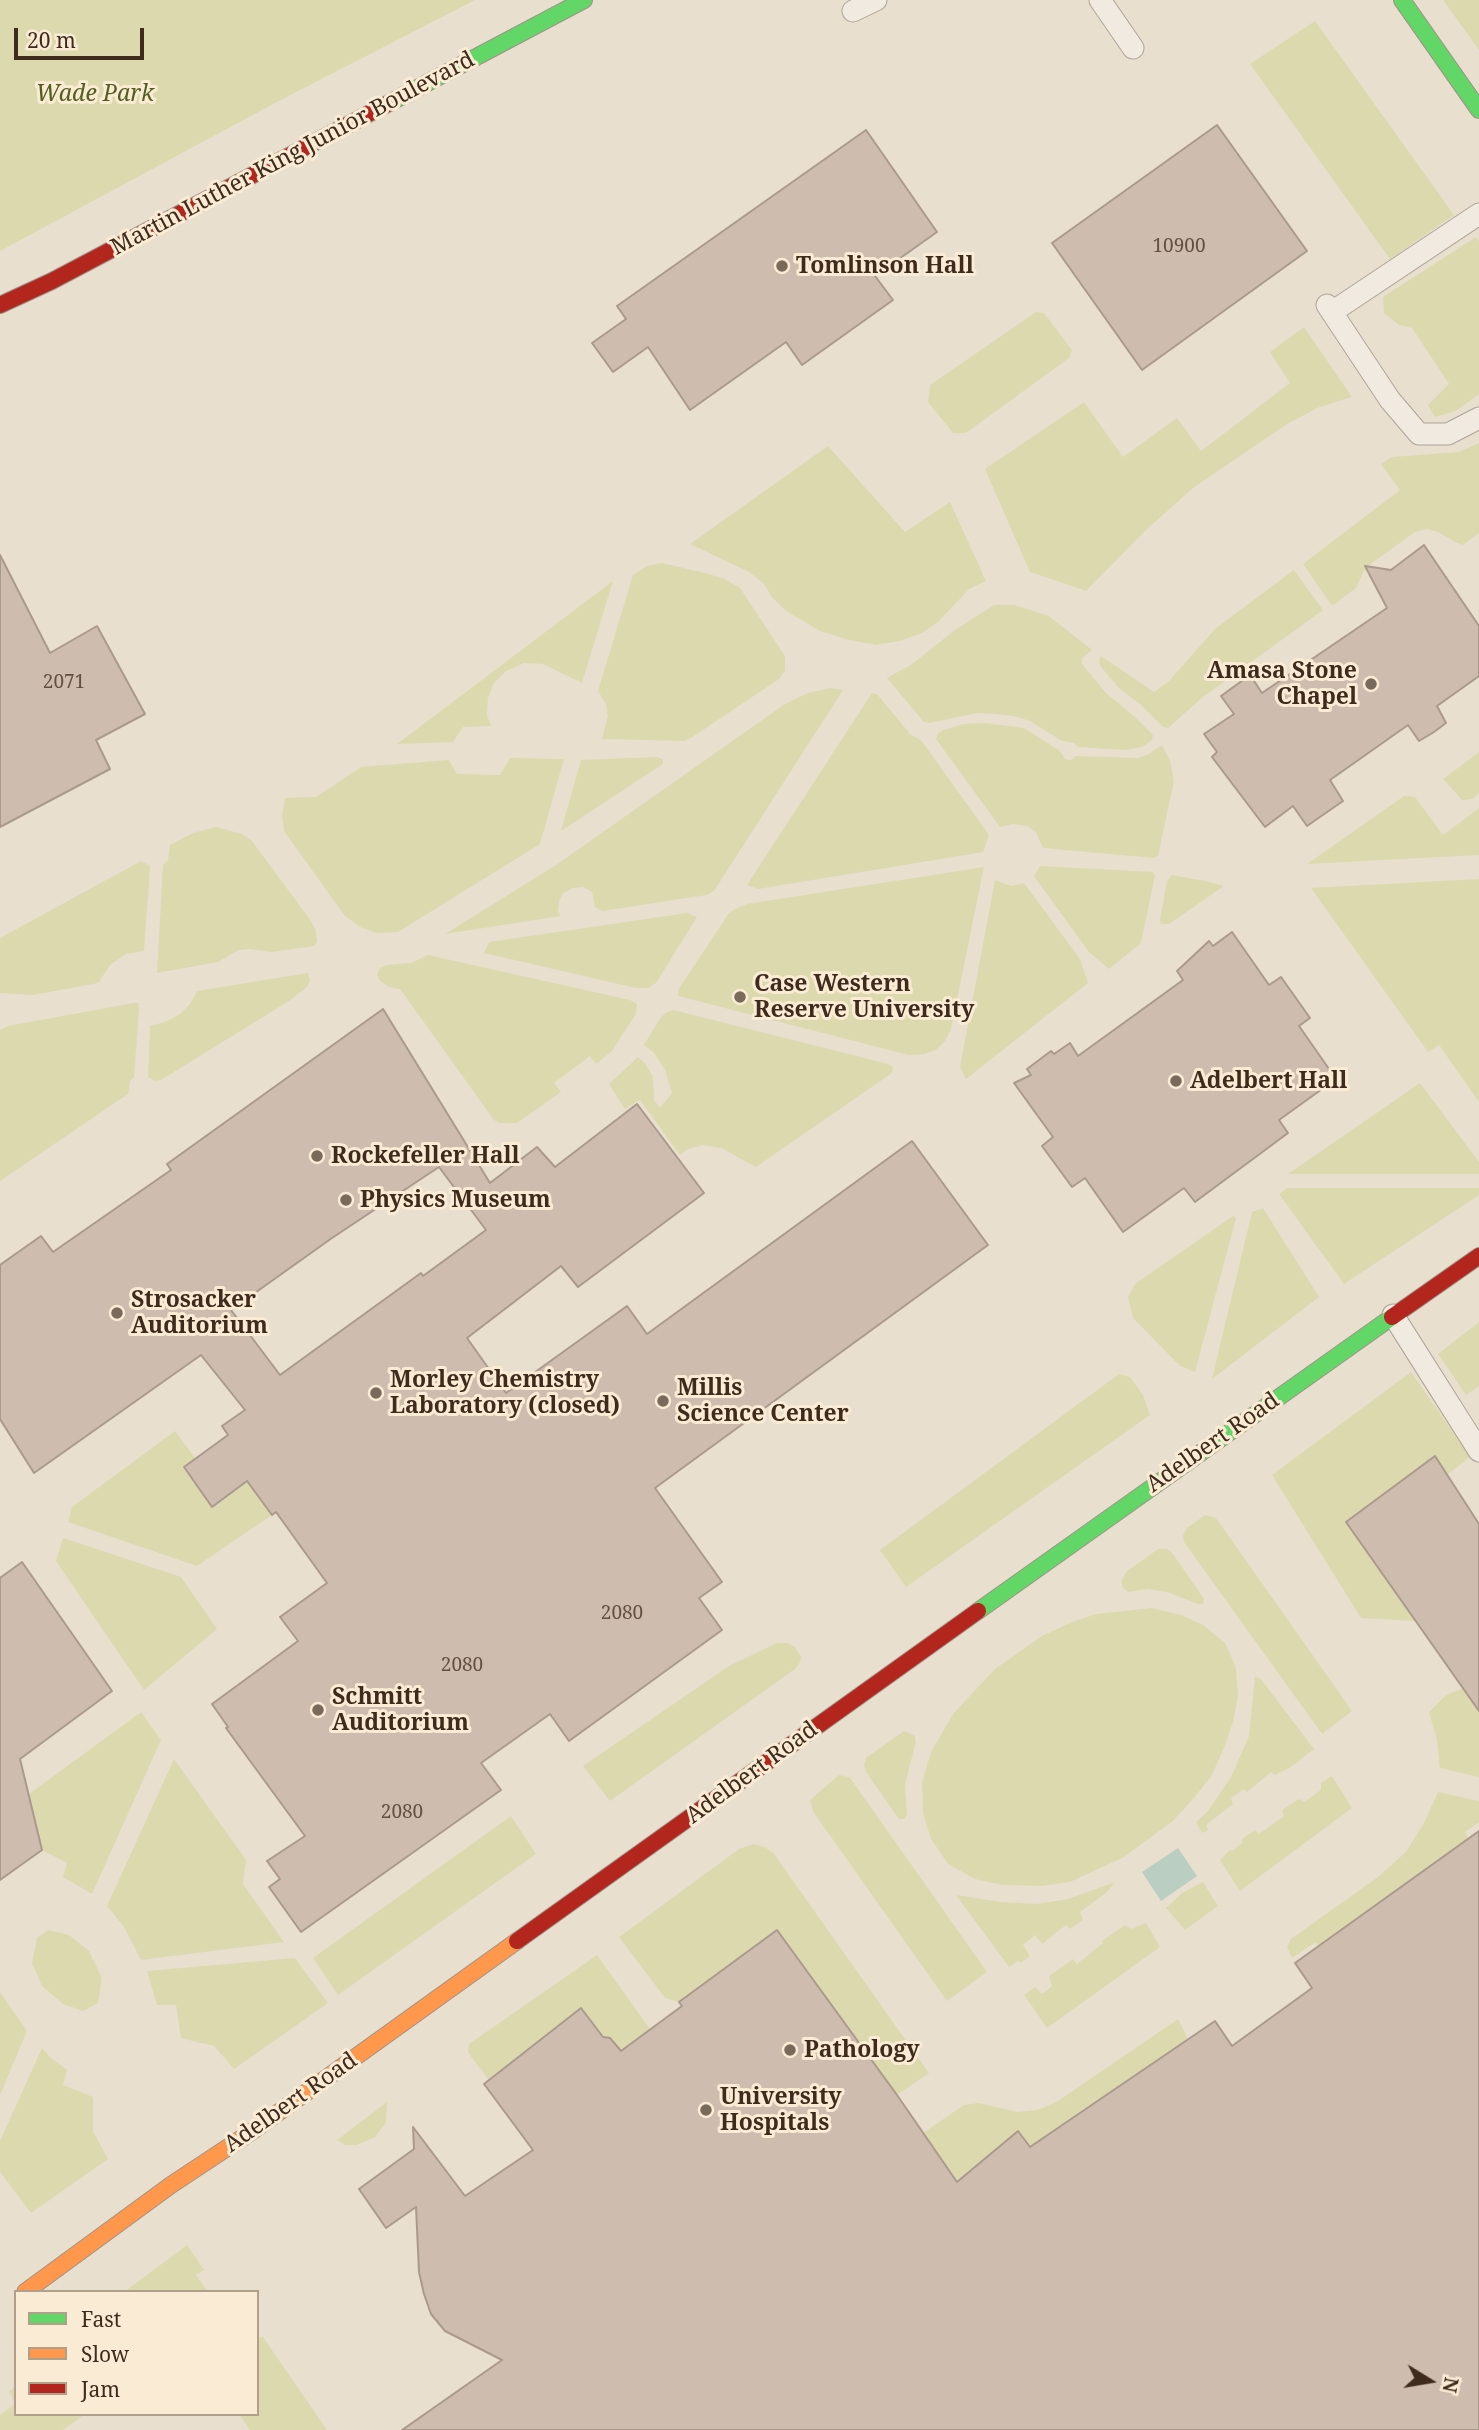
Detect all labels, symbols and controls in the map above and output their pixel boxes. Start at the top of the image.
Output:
scale bar [18,14,147,58]
text: 20 m [27,26,76,54]
street label: Martin Luther King Junior Boulevard [107,46,479,262]
park label: Wade Park [36,80,154,108]
house number: 10900 [1152,236,1206,258]
place label: Tomlinson Hall [796,252,974,280]
marker: Tomlinson Hall [774,258,790,274]
place label: Amasa Stone Chapel [1207,657,1357,711]
house number: 2071 [43,672,85,694]
marker: Amasa Stone Chapel [1363,676,1379,692]
place label: Case Western Reserve University [754,970,974,1024]
marker: Case Western Reserve University [732,989,748,1005]
place label: Adelbert Hall [1190,1067,1347,1095]
marker: Adelbert Hall [1168,1073,1184,1089]
place label: Rockefeller Hall [331,1142,520,1170]
marker: Rockefeller Hall [309,1148,325,1164]
place label: Physics Museum [360,1186,551,1214]
marker: Physics Museum [338,1192,354,1208]
place label: Strosacker Auditorium [131,1286,268,1340]
marker: Strosacker Auditorium [109,1305,125,1321]
place label: Morley Chemistry Laboratory (closed) [390,1366,620,1420]
place label: Millis Science Center [677,1374,849,1428]
marker: Morley Chemistry Laboratory (closed) [368,1385,384,1401]
street label: Adelbert Road [1141,1387,1285,1499]
marker: Millis Science Center [655,1393,671,1409]
house number: 2080 [601,1603,643,1625]
house number: 2080 [441,1655,483,1677]
place label: Schmitt Auditorium [332,1683,469,1737]
marker: Schmitt Auditorium [310,1702,326,1718]
street label: Adelbert Road [681,1716,823,1830]
house number: 2080 [381,1802,423,1824]
place label: Pathology [804,2036,920,2064]
marker: Pathology [782,2042,798,2058]
street label: Adelbert Road [219,2047,363,2159]
place label: University Hospitals [720,2083,842,2137]
marker: University Hospitals [698,2102,714,2118]
legend [14,2290,259,2416]
text: Fast [81,2305,121,2333]
text: Slow [81,2340,129,2368]
north arrow [1395,2346,1465,2416]
text: Jam [81,2375,120,2403]
text: N [1436,2375,1465,2395]

